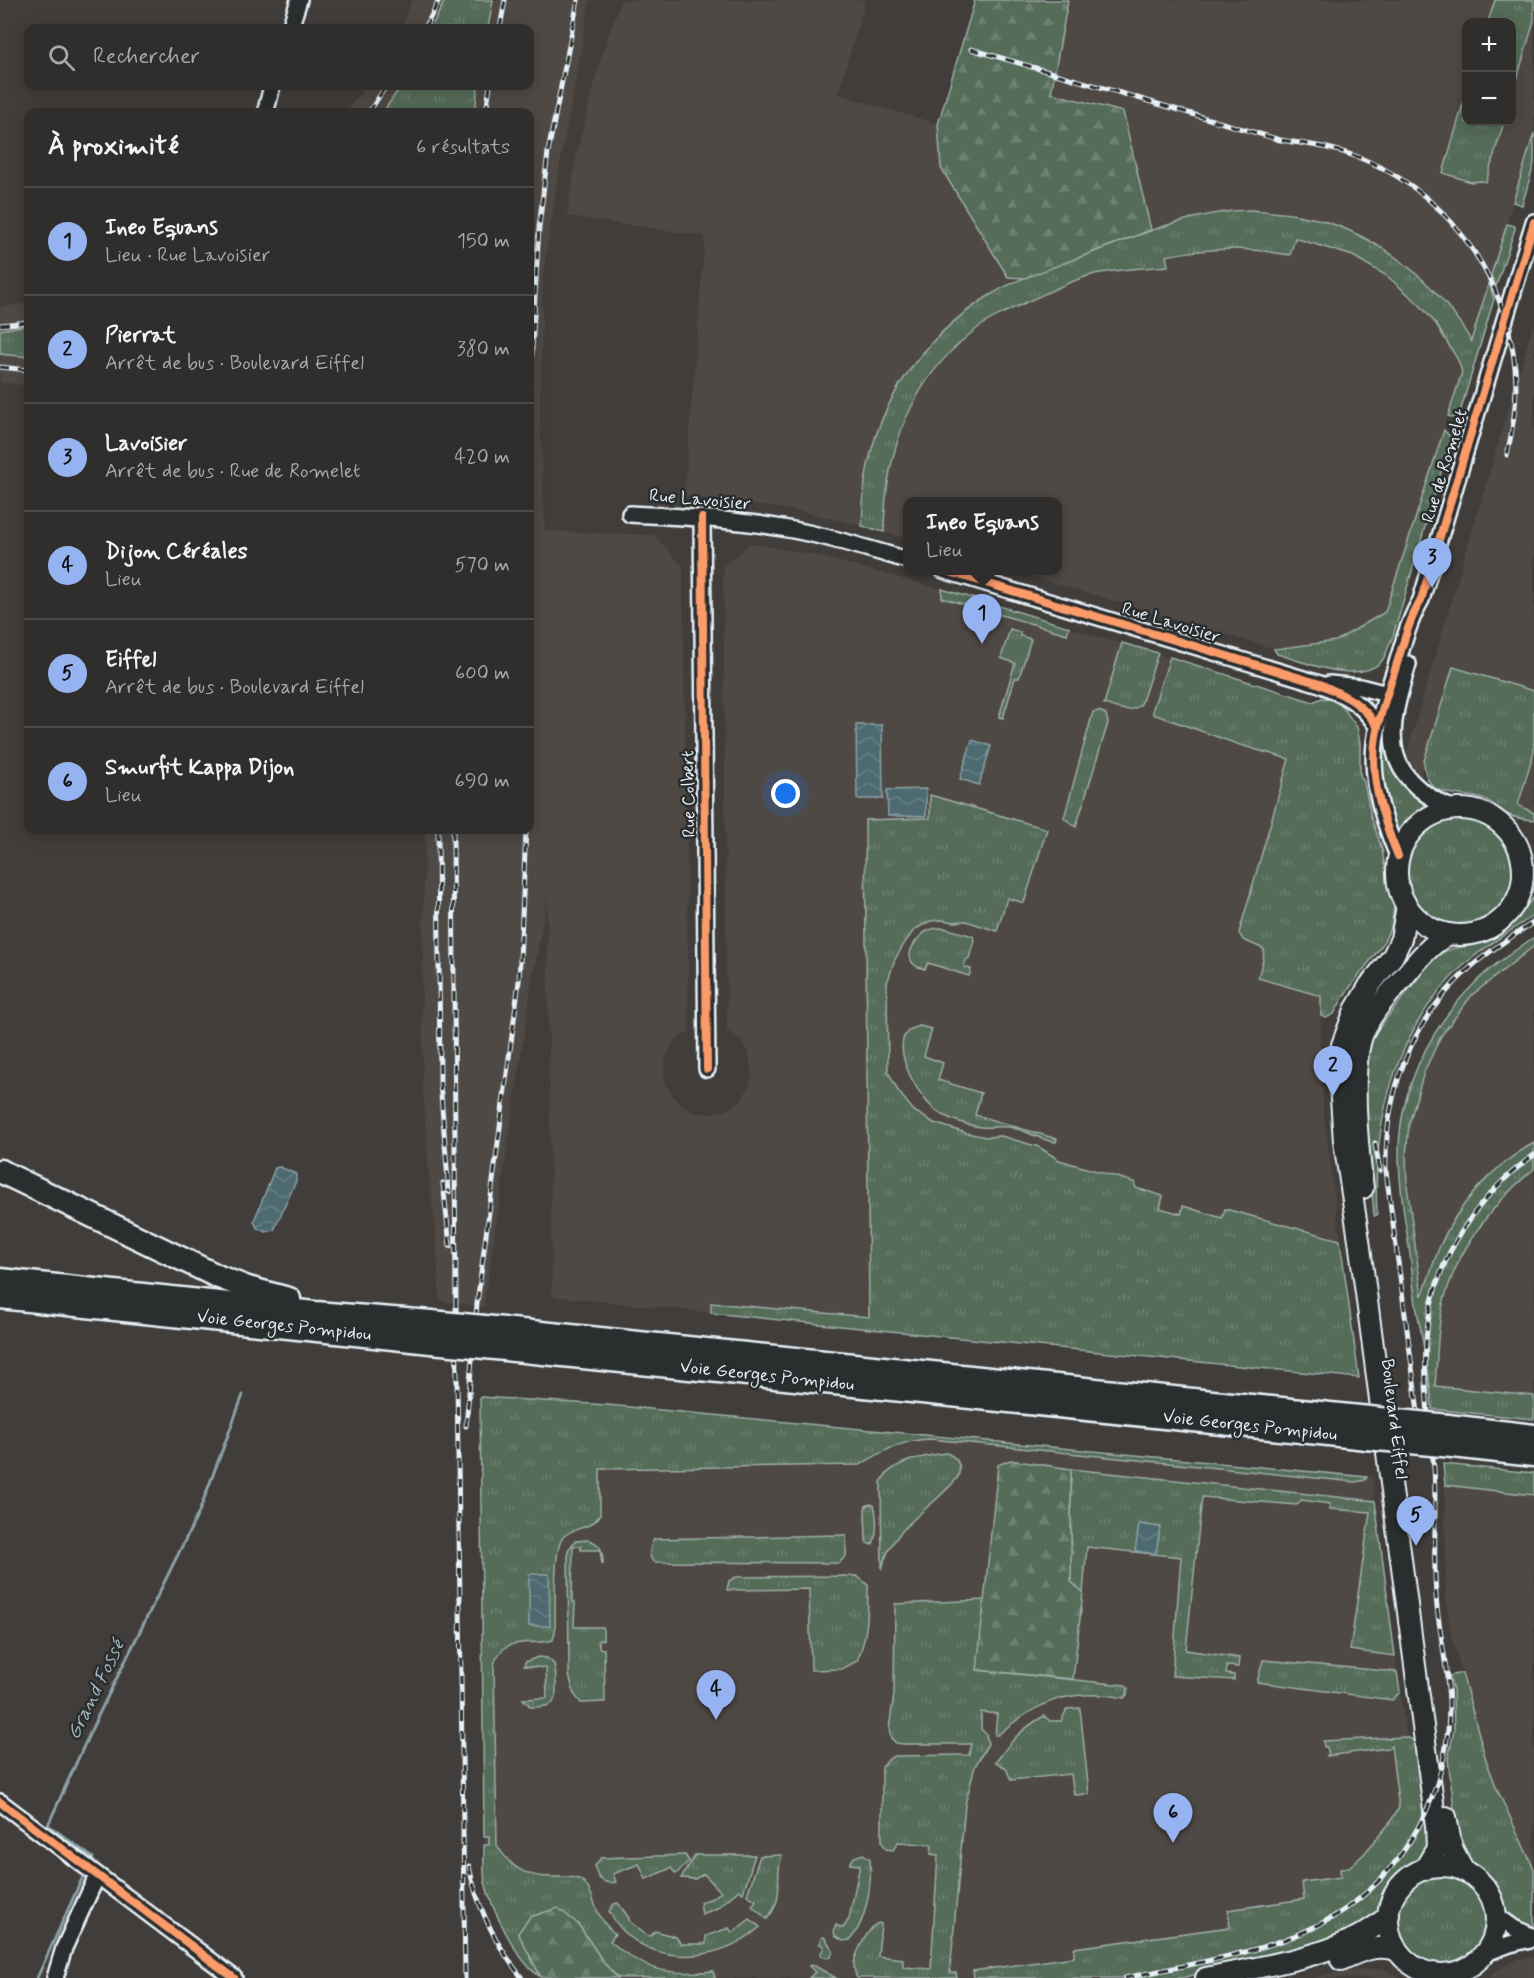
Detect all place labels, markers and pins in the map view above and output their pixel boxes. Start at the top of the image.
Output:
pin: 3 [1412,538,1452,588]
pin: 1 [962,594,1002,644]
pin: 2 [1314,1046,1352,1096]
pin: 5 [1396,1496,1436,1546]
pin: 4 [696,1670,736,1720]
pin: 6 [1154,1794,1192,1843]

